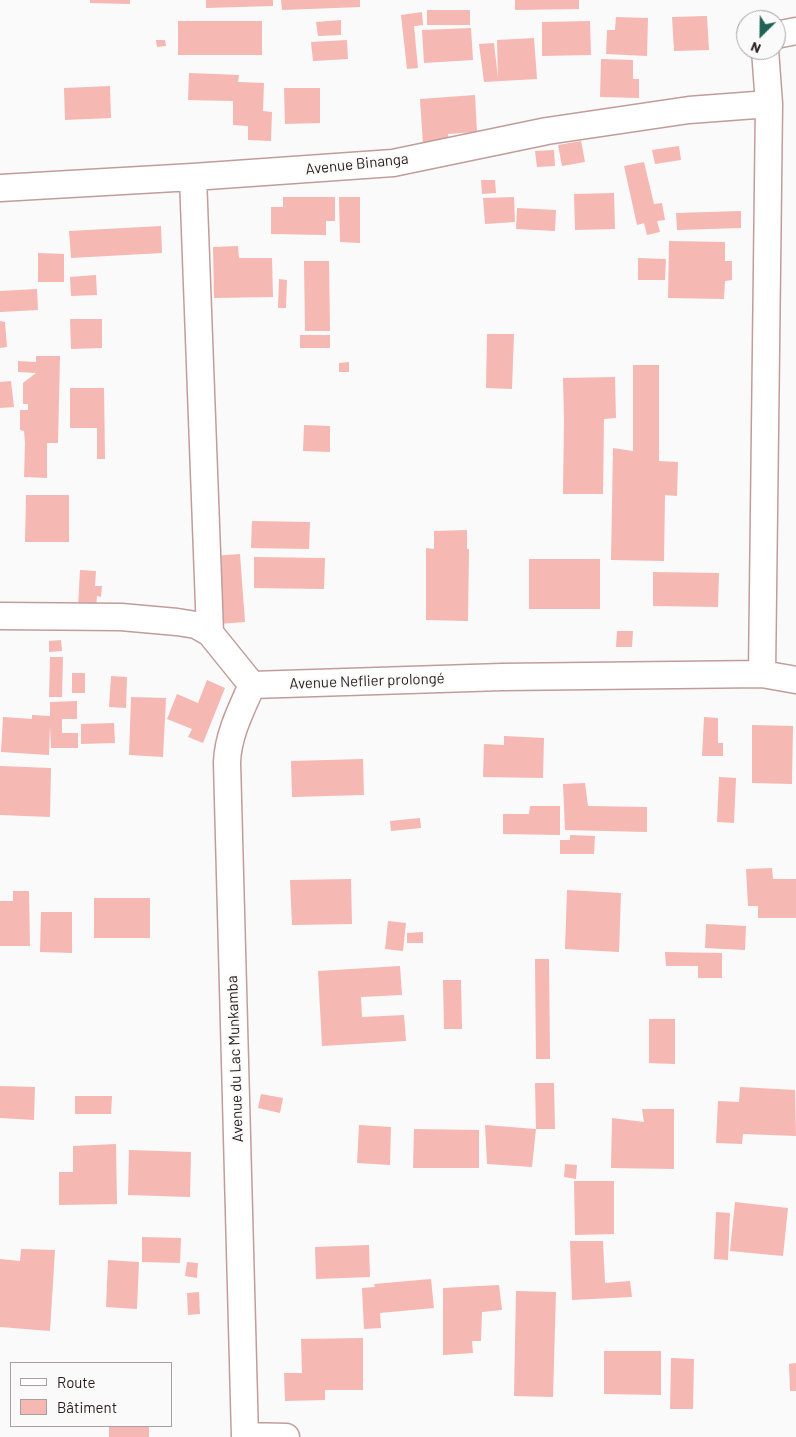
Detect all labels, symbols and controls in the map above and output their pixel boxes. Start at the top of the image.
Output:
north arrow [736,10,786,60]
text: N [748,39,763,58]
street label: Avenue Binanga [305,150,409,178]
street label: Avenue Neflier prolongé [289,669,445,693]
street label: Avenue du Lac Munkamba [223,975,247,1143]
legend [10,1362,172,1427]
text: Route [57,1373,96,1391]
text: Bâtiment [57,1398,117,1416]

